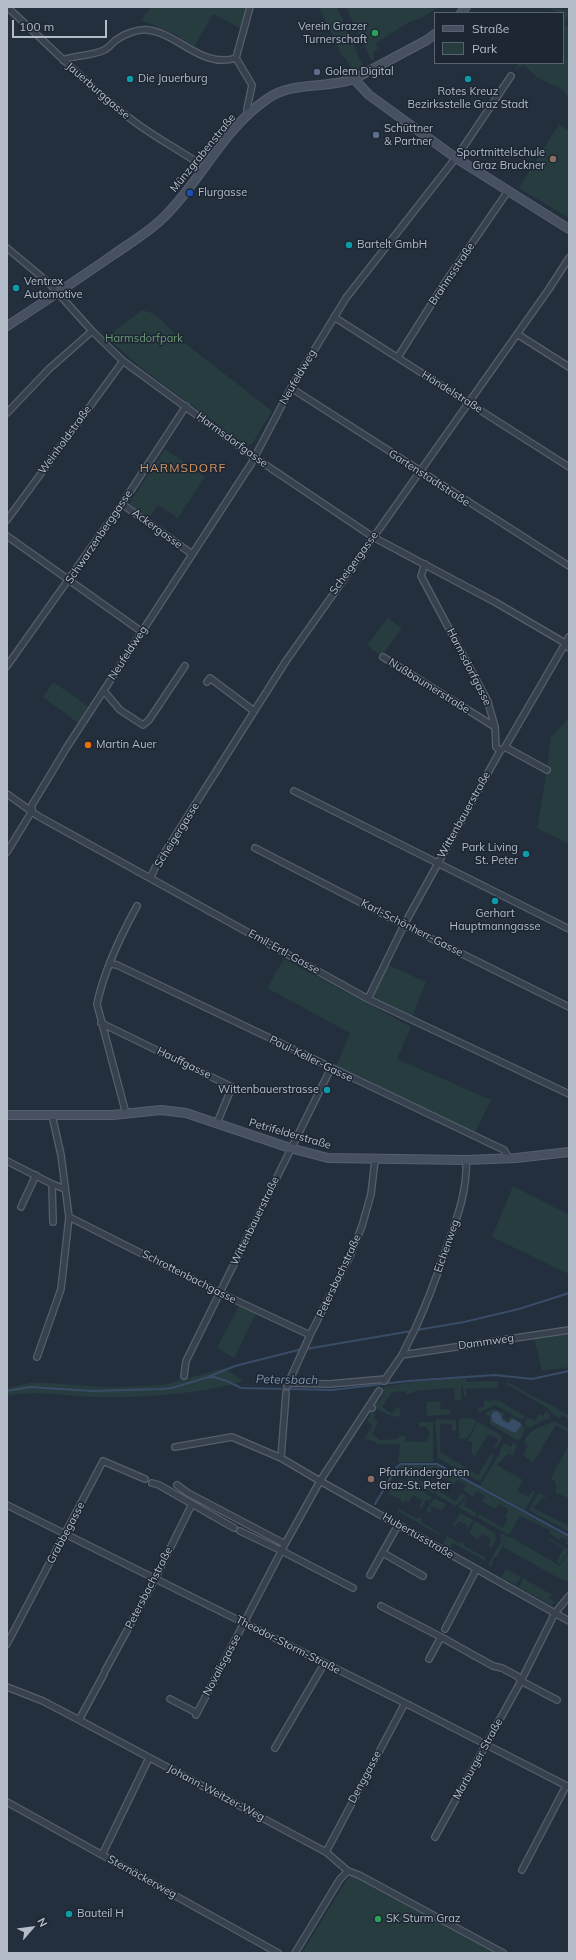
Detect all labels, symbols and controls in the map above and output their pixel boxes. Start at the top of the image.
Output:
scale bar [14,12,109,38]
legend [434,12,564,64]
text: 100 m [19,19,54,34]
place label: Verein Grazer Turnerschaft [298,20,367,46]
text: Straße [472,21,509,36]
marker: Verein Grazer Turnerschaft [370,28,380,38]
text: Park [472,41,497,56]
street label: Jauerburggasse [63,60,133,122]
place label: Golem Digital [325,65,394,79]
marker: Golem Digital [312,67,322,77]
place label: Die Jauerburg [138,72,208,86]
marker: Die Jauerburg [125,74,135,84]
marker: Rotes Kreuz Bezirksstelle Graz Stadt [463,74,473,84]
place label: Rotes Kreuz Bezirksstelle Graz Stadt [408,85,528,111]
street label: Münzgrabenstraße [167,111,239,195]
place label: Schüttner & Partner [384,122,433,148]
marker: Schüttner & Partner [371,130,381,140]
place label: Sportmittelschule Graz Bruckner [456,146,545,172]
marker: Sportmittelschule Graz Bruckner [548,154,558,164]
place label: Flurgasse [198,186,247,200]
marker: Flurgasse [185,188,195,198]
place label: Bartelt GmbH [357,238,427,252]
marker: Bartelt GmbH [344,240,354,250]
street label: Brahmsstraße [426,240,478,308]
place label: Ventrex Automotive [24,275,83,301]
marker: Ventrex Automotive [11,283,21,293]
park label: Harmsdorfpark [105,332,183,346]
street label: Neufeldweg [277,347,319,407]
street label: Händelstraße [419,368,485,416]
street label: Weinholdstraße [36,403,94,477]
street label: Harmsdorfgasse [194,410,270,470]
street label: Gartenstadtstraße [386,447,472,509]
district label: HARMSDORF [140,461,226,475]
street label: Schwarzenberggasse [63,488,135,586]
street label: Ackergasse [129,506,185,552]
street label: Scheigergasse [327,529,381,597]
street label: Neufeldweg [106,624,150,682]
street label: Harmsdorfgasse [444,626,494,708]
street label: Nußbaumerstraße [386,656,472,716]
place label: Martin Auer [96,738,157,752]
marker: Martin Auer [83,740,93,750]
street label: Wittenbauerstraße [435,769,493,861]
street label: Scheigergasse [152,800,202,870]
place label: Park Living St. Peter [462,841,518,867]
marker: Park Living St. Peter [521,849,531,859]
marker: Gerhart Hauptmanngasse [490,896,500,906]
street label: Karl-Schönherr-Gasse [359,897,465,959]
place label: Gerhart Hauptmanngasse [449,907,541,933]
street label: Emil-Ertl-Gasse [246,927,322,977]
street label: Paul-Keller-Gasse [267,1033,355,1085]
street label: Hauffgasse [155,1044,213,1082]
place label: Wittenbauerstrasse [218,1083,319,1097]
marker: Wittenbauerstrasse [322,1085,332,1095]
street label: Petrifelderstraße [247,1116,333,1152]
street label: Wittenbauerstraße [228,1175,282,1267]
street label: Eichenweg [432,1218,462,1274]
street label: Petersbachstraße [314,1232,364,1320]
street label: Schrottenbachgasse [140,1248,238,1306]
street label: Dammweg [457,1332,515,1352]
water label: Petersbach [256,1372,318,1388]
place label: Pfarrkindergarten Graz-St. Peter [379,1466,469,1492]
marker: Pfarrkindergarten Graz-St. Peter [366,1474,376,1484]
street label: Grabbegasse [44,1500,88,1566]
street label: Hubertusstraße [380,1510,456,1562]
street label: Petersbachstraße [123,1545,175,1631]
street label: Theodor-Storm-Straße [233,1613,343,1677]
street label: Novalisgasse [200,1632,244,1698]
street label: Marburger Straße [450,1716,506,1802]
street label: Denggasse [346,1749,384,1805]
street label: Johann-Weitzer-Weg [165,1762,267,1824]
street label: Sternäckerweg [105,1853,179,1901]
place label: Bauteil H [77,1907,124,1921]
north arrow [12,1908,52,1948]
marker: Bauteil H [64,1909,74,1919]
place label: SK Sturm Graz [386,1912,461,1926]
marker: SK Sturm Graz [373,1914,383,1924]
text: N [34,1915,51,1929]

